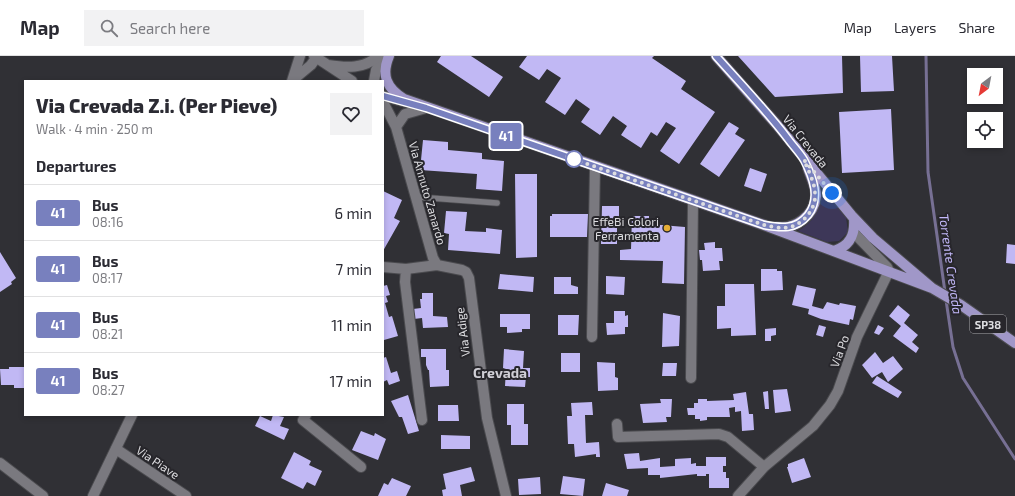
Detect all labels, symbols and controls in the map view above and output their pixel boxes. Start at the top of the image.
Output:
search box [84,10,364,46]
text: Map [20,16,60,39]
icon: search [98,17,120,39]
text: Search here [130,19,210,37]
text: Map [844,19,872,36]
text: Layers [894,19,936,36]
text: Share [958,19,995,36]
north arrow [967,68,1003,104]
map controls [967,68,1003,148]
button: heart [330,93,372,135]
text: Via Crevada Z.i. (Per Pieve) [36,94,277,117]
street label: Via Crevada [780,112,832,170]
button: locate [967,112,1003,148]
text: Walk · 4 min · 250 m [36,121,153,137]
line badge: 41 [488,123,524,149]
text: 41 [499,127,513,144]
street label: Via Annuto Zanardo [407,140,450,246]
unlabelled marker [565,150,583,168]
text: Departures [36,157,116,175]
your location [822,183,842,203]
text: Bus [92,196,118,214]
text: 41 [51,204,65,221]
text: 6 min [334,204,372,222]
water label: Torrente Crevada [936,213,966,315]
text: 08:16 [92,214,123,230]
place label: EffeBi Colori Ferramenta [592,214,659,242]
marker: EffeBi Colori Ferramenta [662,223,672,233]
text: Bus [92,252,118,270]
text: 41 [51,260,65,277]
text: 7 min [335,260,372,278]
text: 08:17 [92,270,123,286]
street label: Via Adige [452,306,472,358]
text: Bus [92,308,118,326]
road number: SP38 [970,315,1006,333]
text: 41 [51,316,65,333]
text: 11 min [331,316,372,334]
text: 08:21 [92,326,123,342]
street label: Via Po [827,333,851,369]
text: Bus [92,364,118,382]
district label: Crevada [473,364,527,381]
text: 41 [51,372,65,389]
text: 17 min [329,372,372,390]
text: 08:27 [92,382,125,398]
street label: Via Piave [134,443,182,481]

